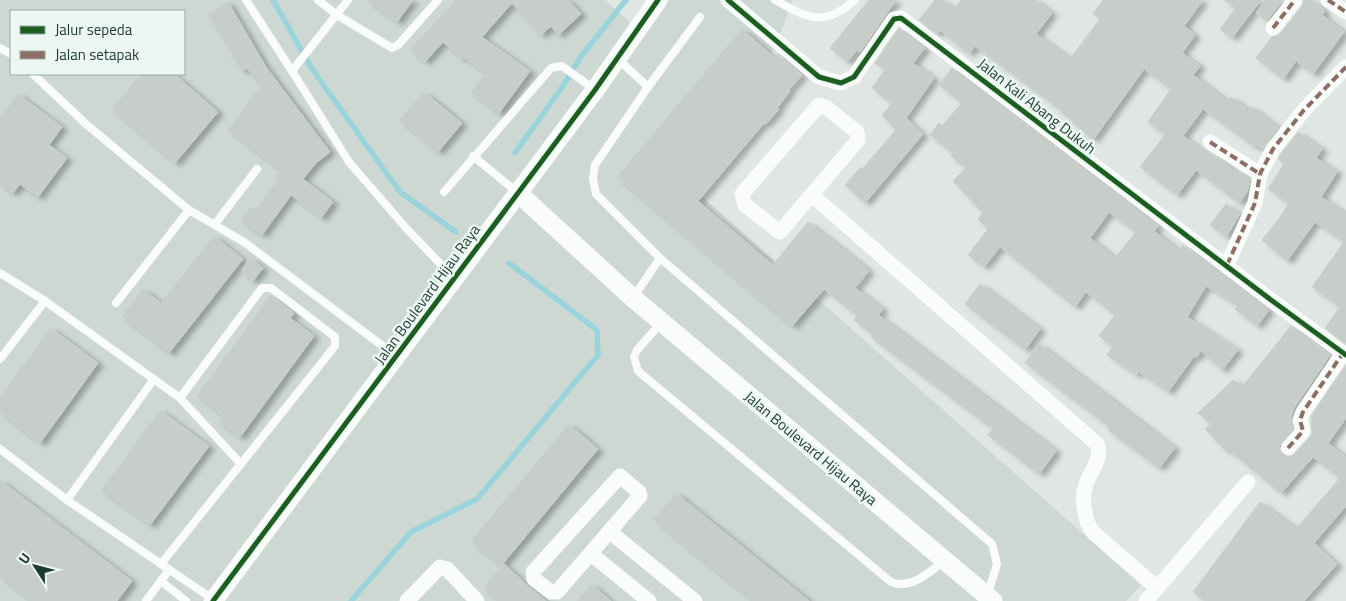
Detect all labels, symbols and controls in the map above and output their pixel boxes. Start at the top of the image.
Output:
legend [10,10,185,75]
text: Jalur sepeda [55,18,133,41]
text: Jalan setapak [55,43,139,66]
street label: Jalan Kali Abang Dukuh [973,52,1101,160]
street label: Jalan Boulevard Hijau Raya [368,219,486,369]
street label: Jalan Boulevard Hijau Raya [739,385,883,511]
north arrow [10,541,60,591]
text: U [13,548,35,568]

